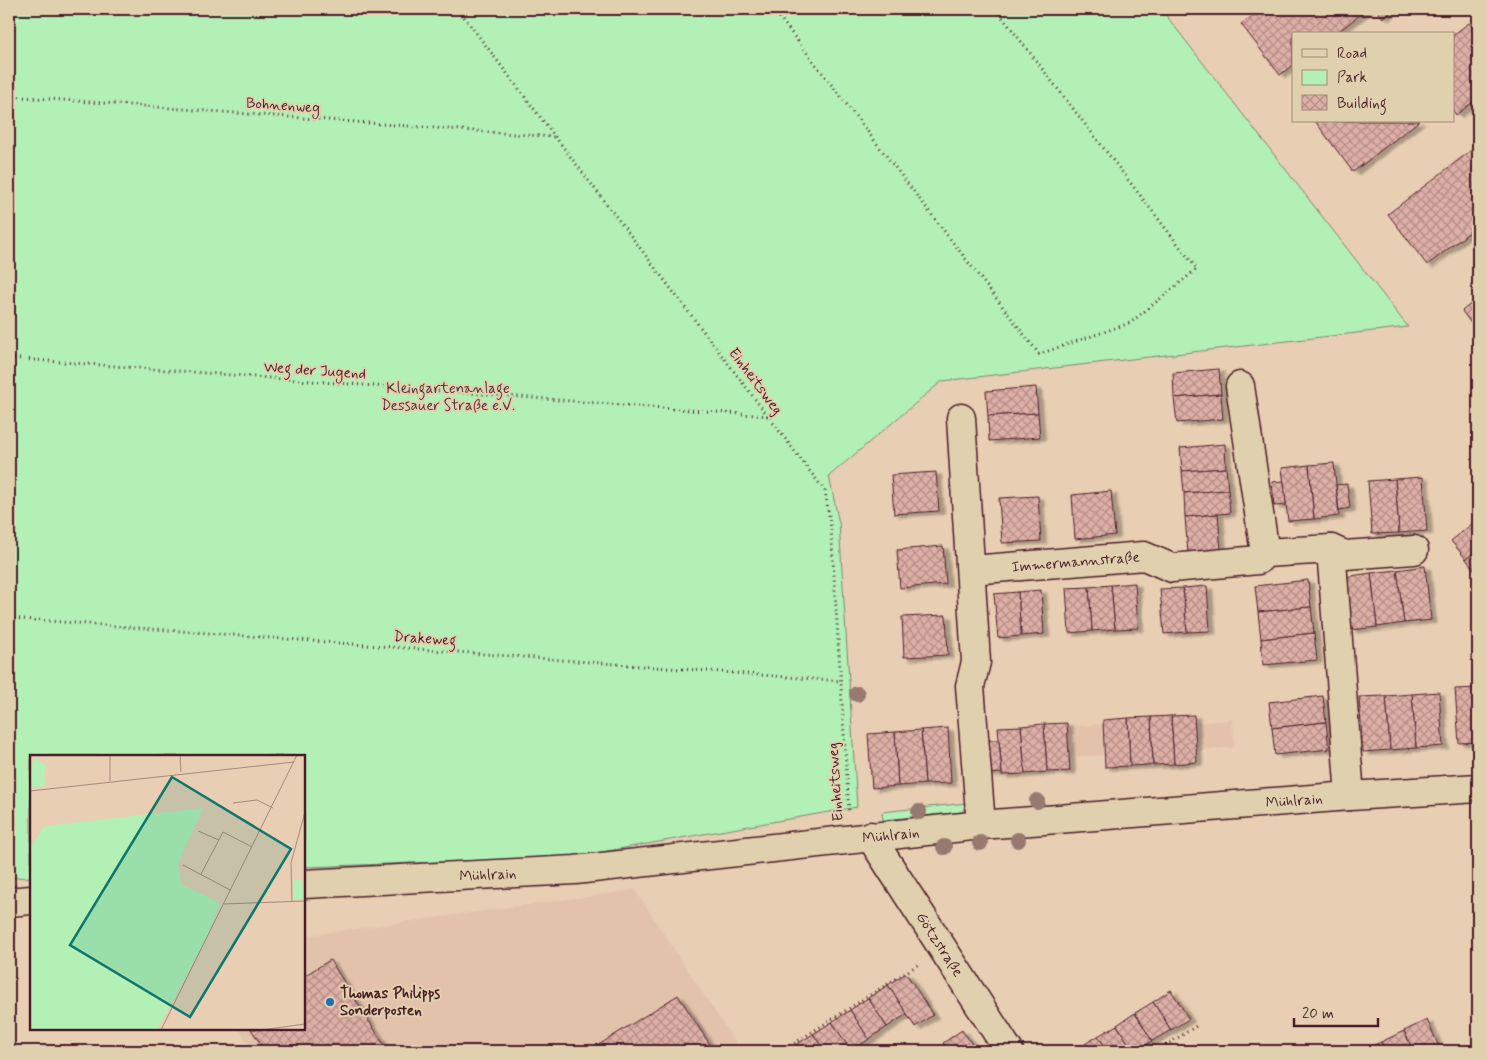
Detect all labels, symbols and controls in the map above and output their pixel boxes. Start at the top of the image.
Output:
legend [1292,32,1454,122]
text: Road [1337,44,1367,64]
text: Park [1337,68,1367,88]
street label: Bohnenweg [245,93,321,120]
text: Building [1337,94,1387,115]
street label: Einheitsweg [723,344,787,419]
street label: Weg der Jugend [263,357,367,386]
park label: Kleingartenanlage Dessauer Straße e.V. [381,379,515,416]
street label: Immermannstraße [1011,547,1141,578]
street label: Drakeweg [393,627,457,652]
street label: Einheitsweg [823,742,849,822]
inset map [30,755,305,1030]
street label: Mühlrain [1265,789,1324,814]
street label: Mühlrain [861,823,920,849]
street label: Mühlrain [459,864,517,887]
street label: Götzstraße [911,909,967,981]
place label: Thomas Philipps Sonderposten [340,984,440,1021]
scale bar [1294,995,1378,1027]
marker: Thomas Philipps Sonderposten [324,996,336,1008]
text: 20 m [1302,1004,1334,1024]

